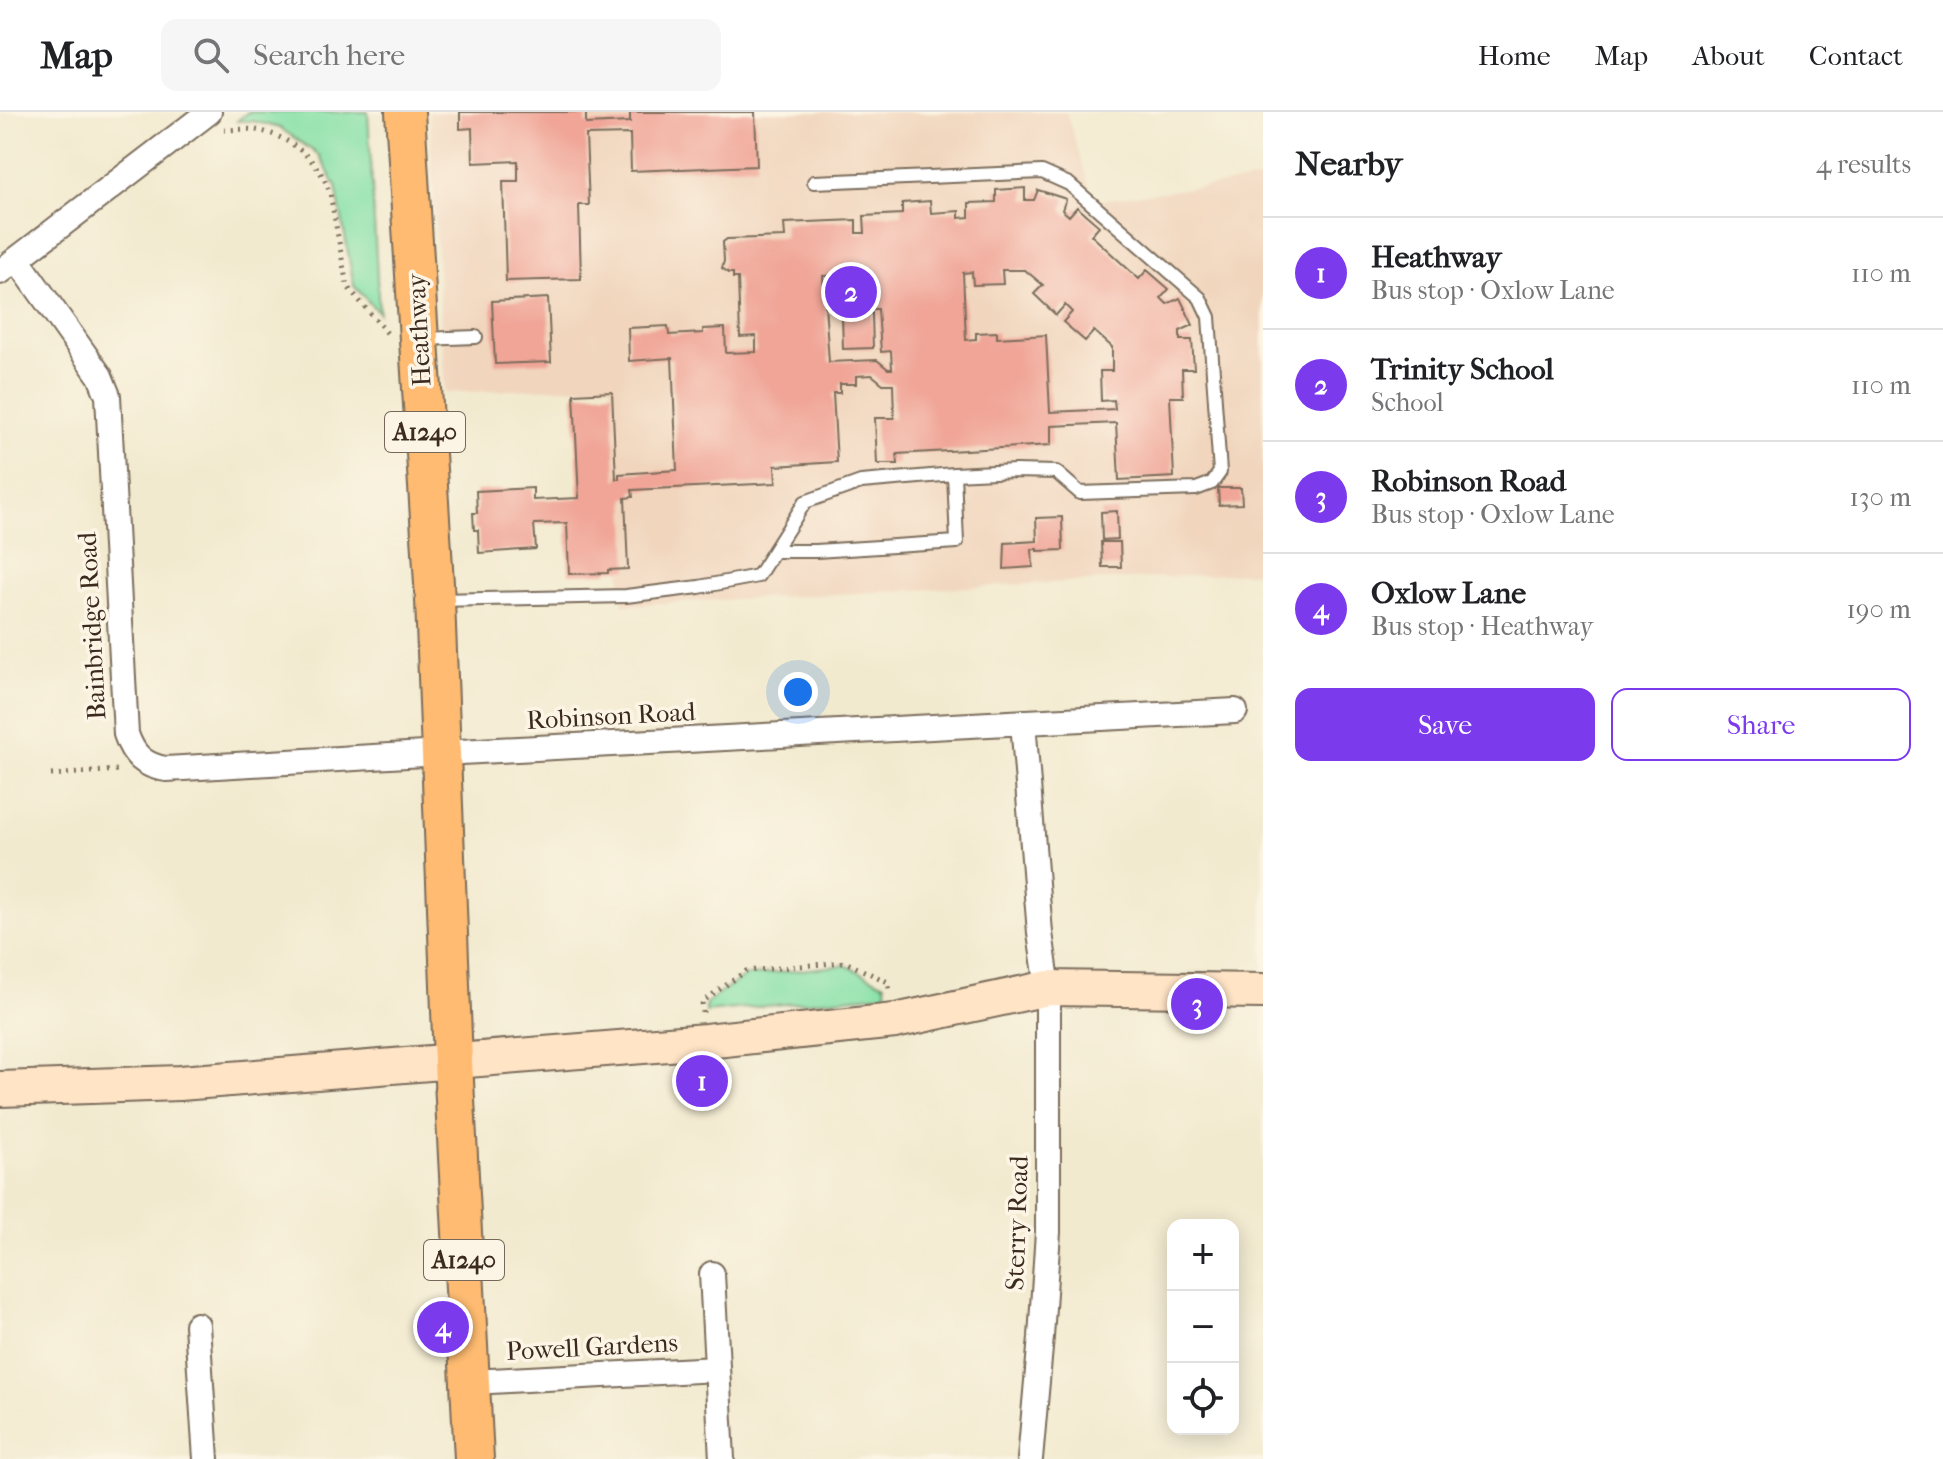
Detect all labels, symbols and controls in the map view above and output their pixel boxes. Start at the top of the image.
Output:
search box [161,19,721,91]
text: Map [40,33,113,78]
icon: search [189,33,233,77]
text: Search here [253,38,405,73]
text: Home [1478,39,1551,72]
text: Map [1595,39,1648,72]
text: About [1692,39,1765,72]
text: Contact [1809,39,1903,72]
text: Nearby [1295,144,1402,184]
text: 4 results [1816,149,1911,180]
text: Heathway [1371,240,1501,275]
text: 1 [1316,258,1326,289]
text: 110 m [1851,258,1911,289]
pin: 2 [825,262,877,322]
street label: Heathway [401,272,437,387]
text: Bus stop · Oxlow Lane [1371,275,1615,306]
text: Trinity School [1371,352,1554,387]
text: 2 [1314,370,1328,401]
text: 110 m [1851,370,1911,401]
text: School [1371,387,1444,418]
road number: A1240 [385,412,465,452]
text: Robinson Road [1371,464,1566,499]
text: 3 [1316,482,1326,513]
text: 130 m [1850,482,1911,513]
text: Bus stop · Oxlow Lane [1371,499,1615,530]
street label: Bainbridge Road [72,531,112,721]
text: Oxlow Lane [1371,576,1526,611]
text: 4 [1313,594,1329,625]
text: 190 m [1847,594,1911,625]
text: Bus stop · Heathway [1371,611,1593,642]
your location [778,672,818,712]
button: Save [1295,688,1595,761]
button: Share [1611,688,1911,761]
street label: Robinson Road [526,696,697,736]
pin: 3 [1171,974,1223,1034]
pin: 1 [676,1051,728,1111]
street label: Sterry Road [999,1154,1035,1291]
map controls [1167,1219,1239,1435]
button: + [1167,1219,1239,1291]
road number: A1240 [424,1240,504,1280]
button: − [1167,1291,1239,1363]
pin: 4 [417,1297,469,1357]
street label: Powell Gardens [505,1327,679,1367]
button: locate [1167,1363,1239,1435]

